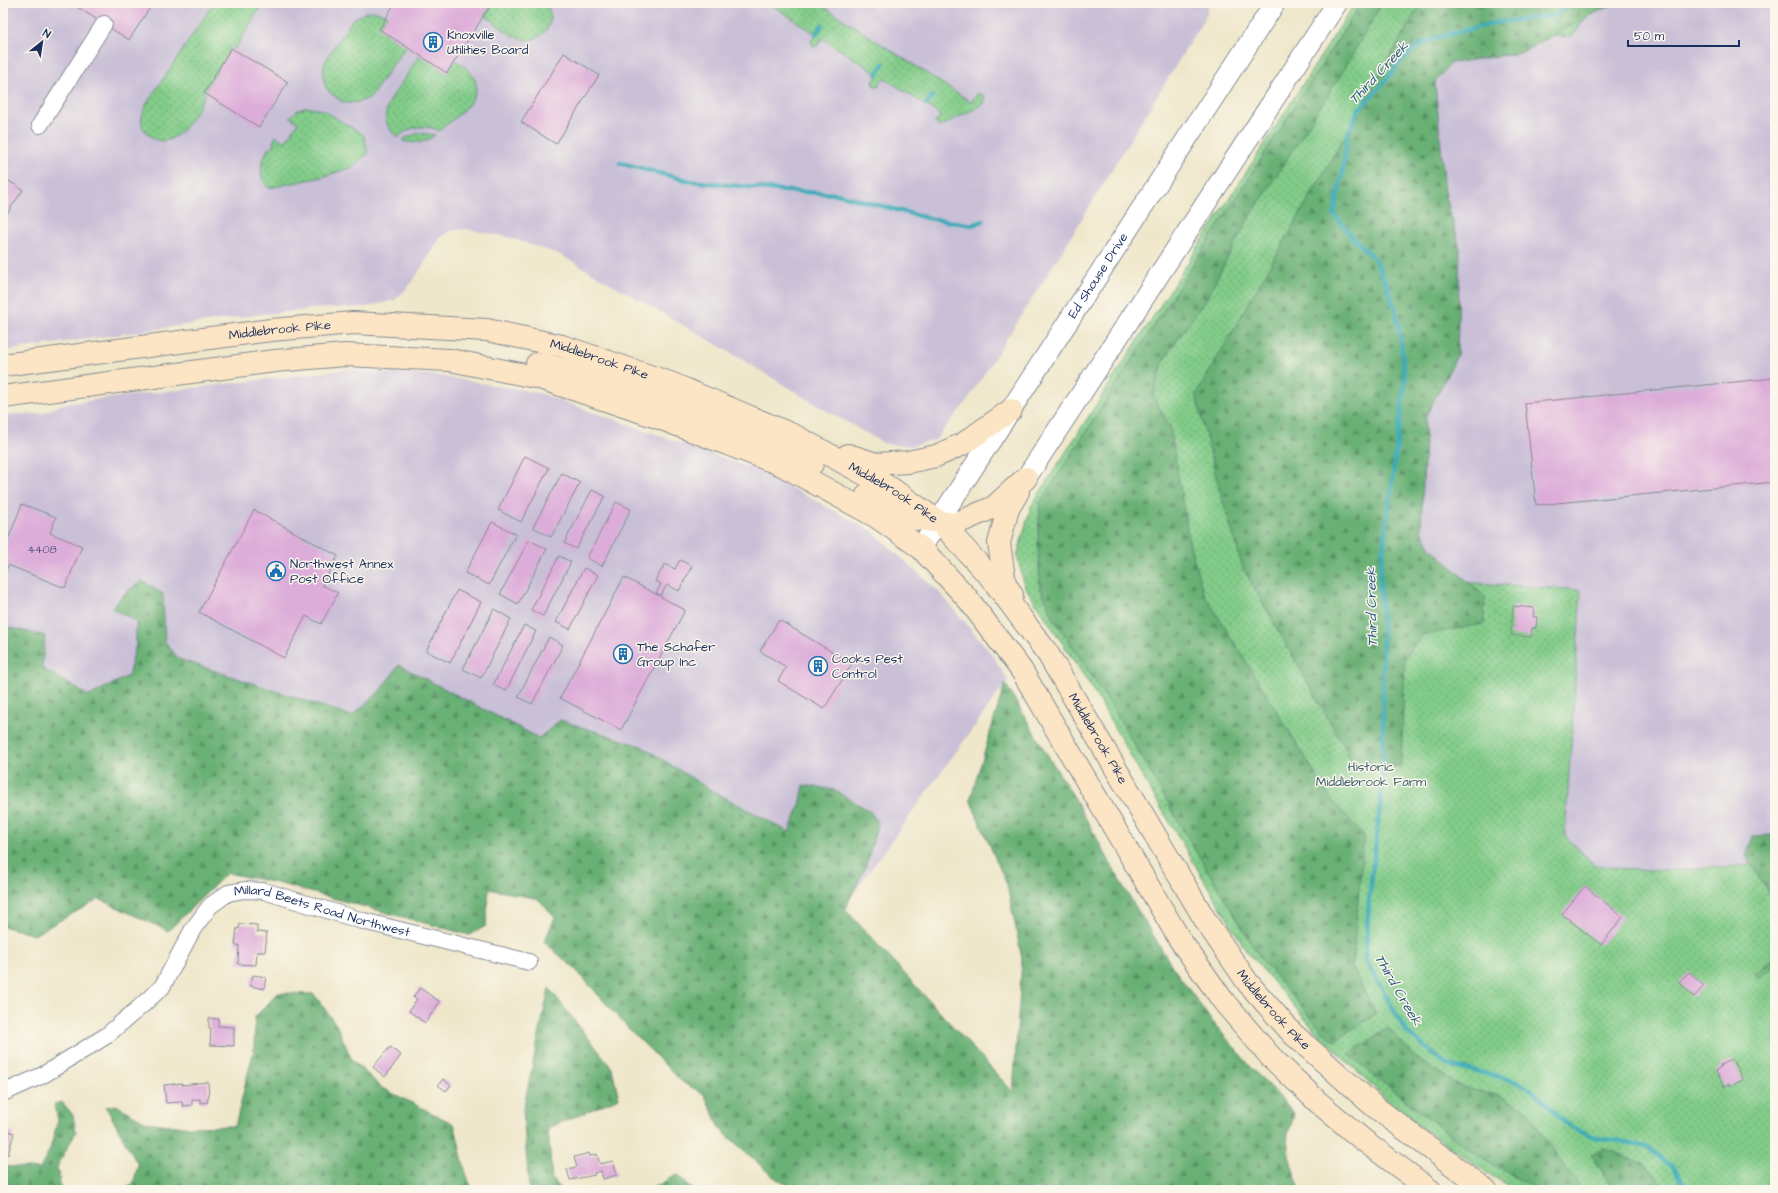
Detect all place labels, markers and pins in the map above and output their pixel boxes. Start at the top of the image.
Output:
place label: Knoxville Utilities Board [447,26,529,59]
building icon: Knoxville Utilities Board [422,31,444,53]
place label: Northwest Annex Post Office [290,555,394,588]
public building icon: Northwest Annex Post Office [265,560,287,582]
place label: The Schafer Group Inc [637,638,715,671]
building icon: The Schafer Group Inc [612,643,634,665]
place label: Cooks Pest Control [832,650,903,683]
building icon: Cooks Pest Control [807,655,829,677]

